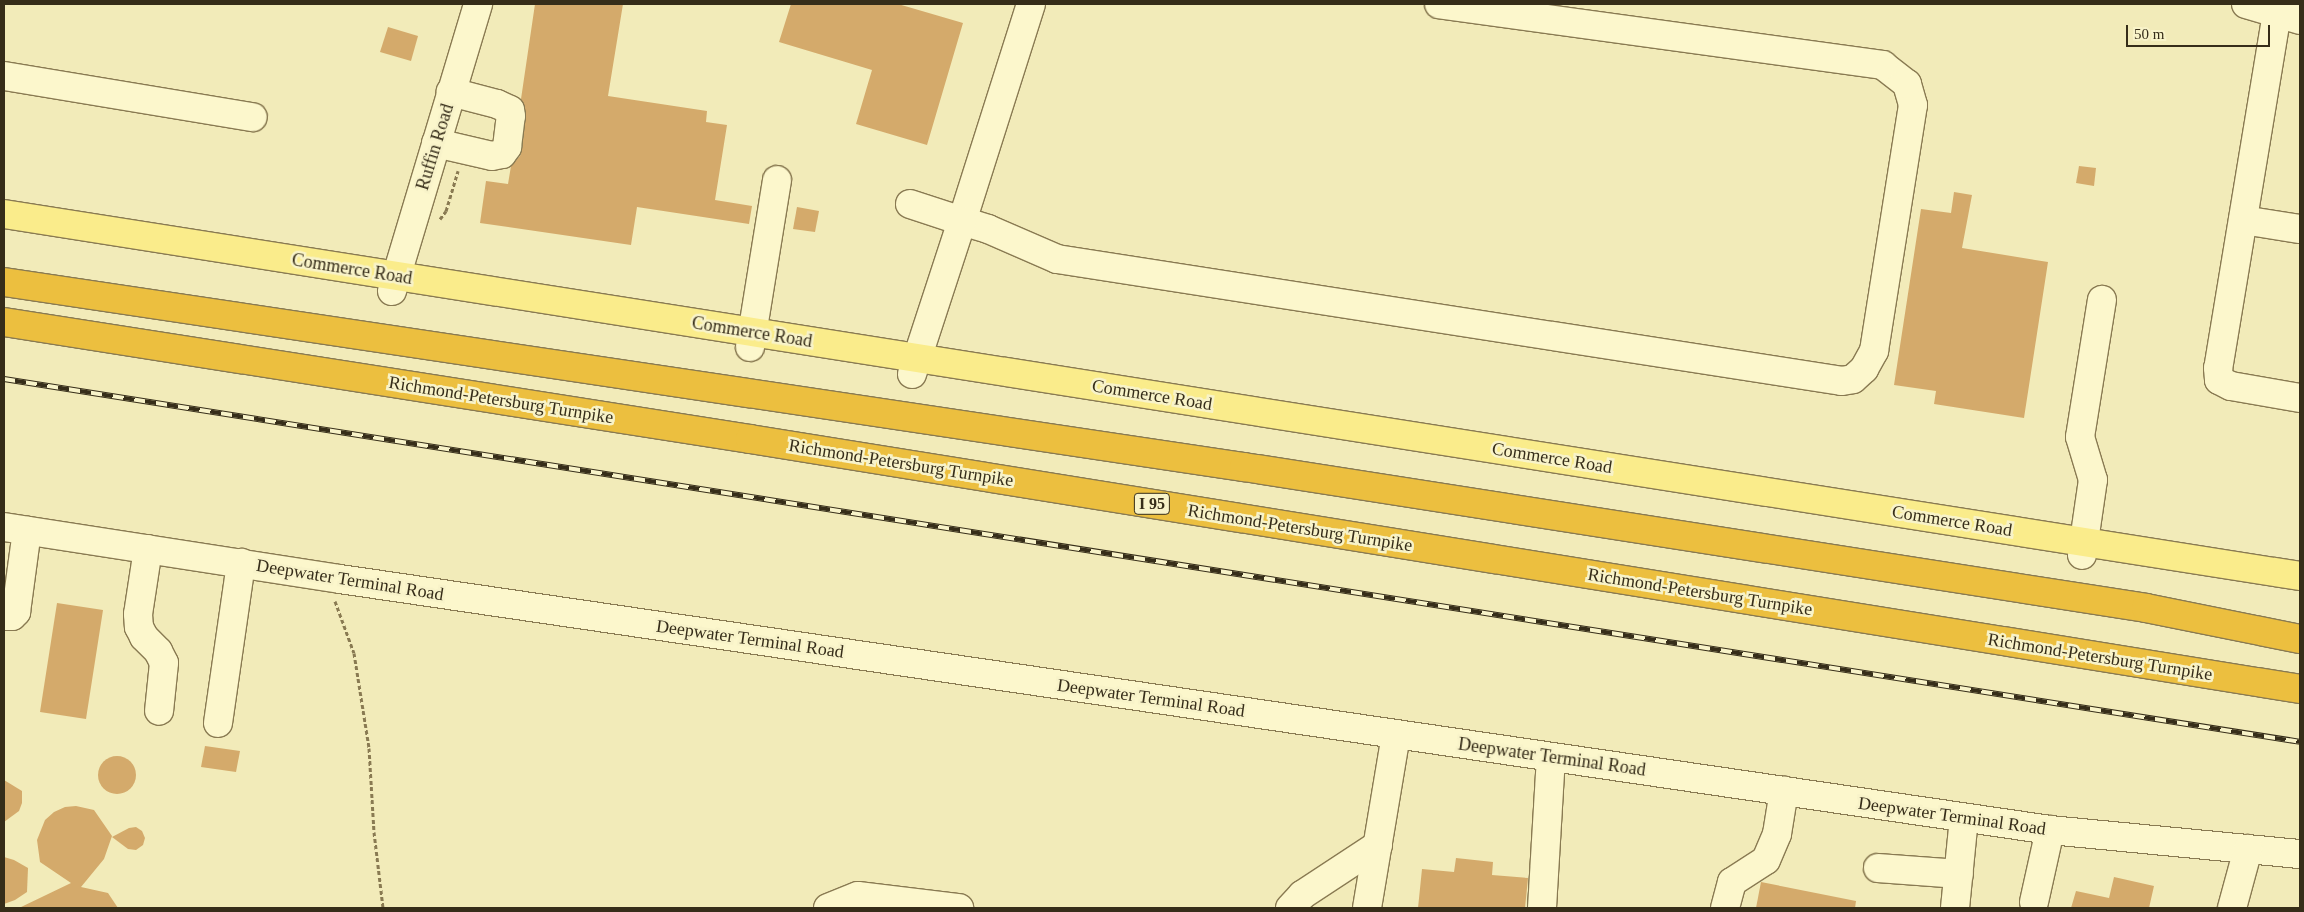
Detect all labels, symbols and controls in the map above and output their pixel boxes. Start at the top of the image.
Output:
scale bar [2129,15,2273,47]
text: 50 m [2134,26,2164,42]
street label: Ruffin Road [412,101,458,193]
street label: Commerce Road [290,249,414,289]
street label: Commerce Road [690,312,814,352]
street label: Richmond-Petersburg Turnpike [387,372,615,428]
street label: Commerce Road [1090,375,1214,415]
street label: Richmond-Petersburg Turnpike [787,435,1015,491]
street label: Commerce Road [1490,438,1614,478]
road number: I 95 [1133,490,1171,518]
street label: Richmond-Petersburg Turnpike [1186,500,1414,556]
street label: Commerce Road [1890,501,2014,541]
street label: Deepwater Terminal Road [255,554,445,606]
street label: Richmond-Petersburg Turnpike [1586,564,1814,620]
street label: Deepwater Terminal Road [655,615,845,663]
street label: Richmond-Petersburg Turnpike [1986,629,2214,685]
street label: Deepwater Terminal Road [1056,674,1246,722]
street label: Deepwater Terminal Road [1457,733,1647,781]
street label: Deepwater Terminal Road [1857,792,2047,840]

